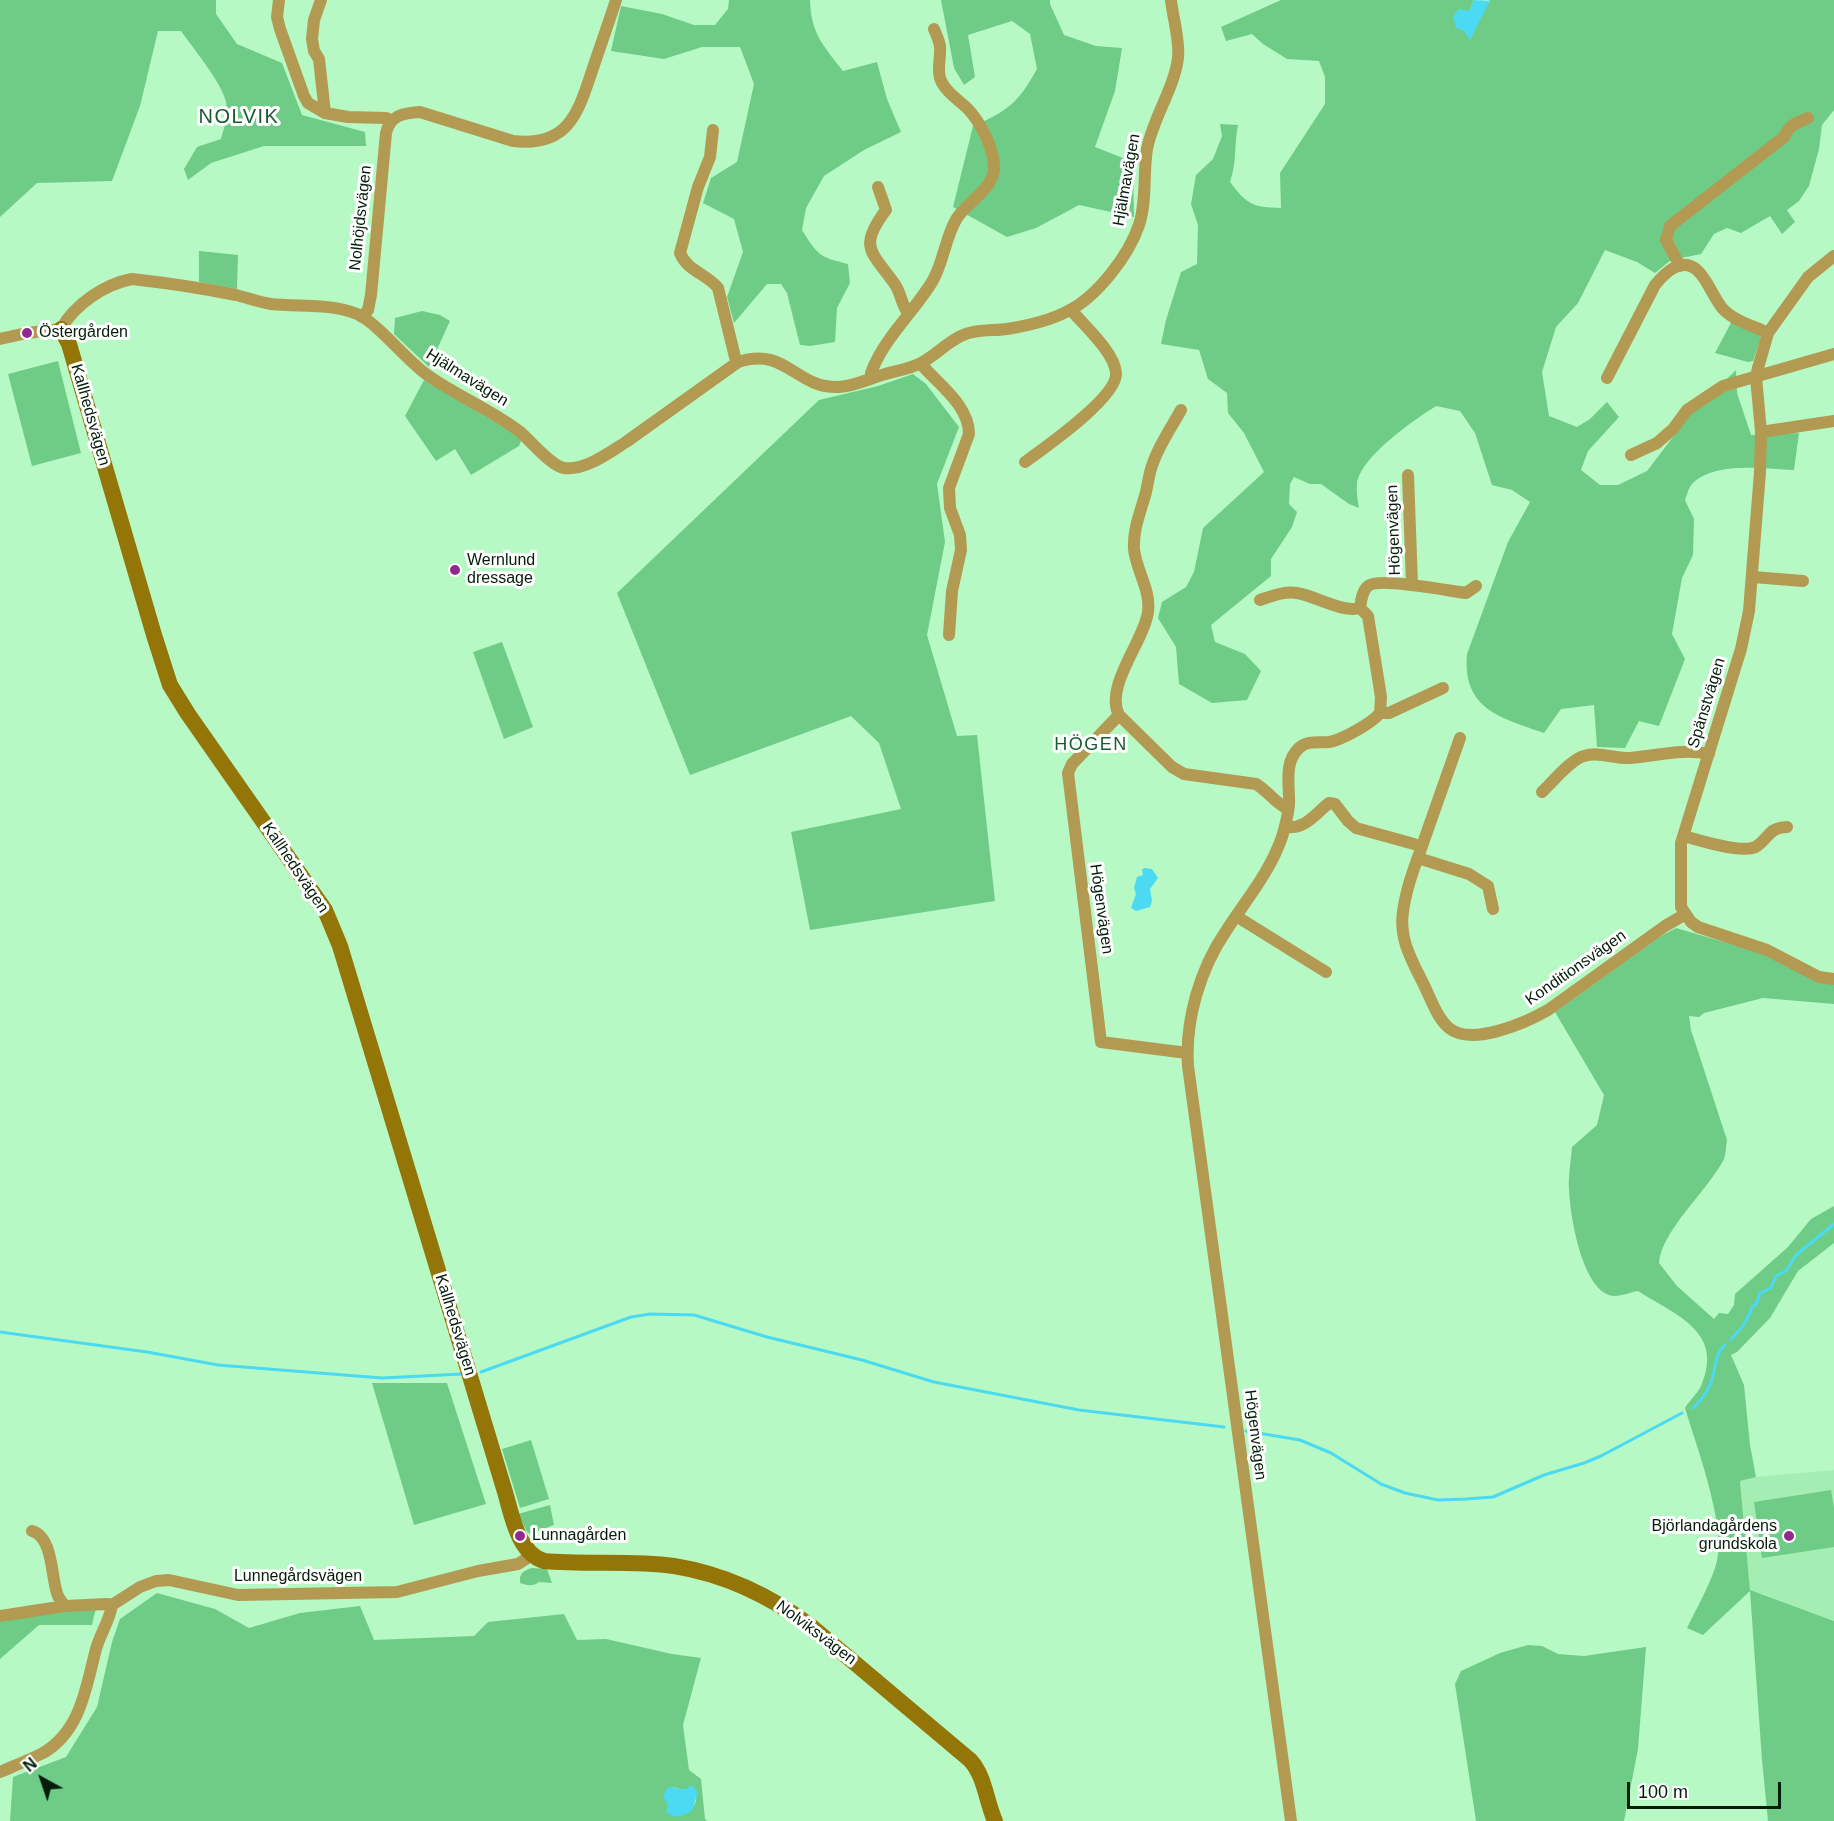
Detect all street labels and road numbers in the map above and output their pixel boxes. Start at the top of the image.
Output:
street label: Hjälmavägen [1109,132,1145,228]
street label: Nolhöjdsvägen [346,164,376,272]
street label: Hjälmavägen [422,345,512,411]
street label: Kallhedsvägen [66,362,114,468]
street label: Högenvägen [1383,484,1405,576]
street label: Spänstvägen [1684,656,1730,750]
street label: Kallhedsvägen [258,819,332,917]
street label: Högenvägen [1085,863,1117,955]
street label: Konditionsvägen [1522,926,1630,1010]
street label: Kallhedsvägen [430,1272,480,1378]
street label: Högenvägen [1240,1389,1270,1481]
street label: Lunnegårdsvägen [234,1567,362,1587]
street label: Nolviksvägen [772,1597,860,1669]

